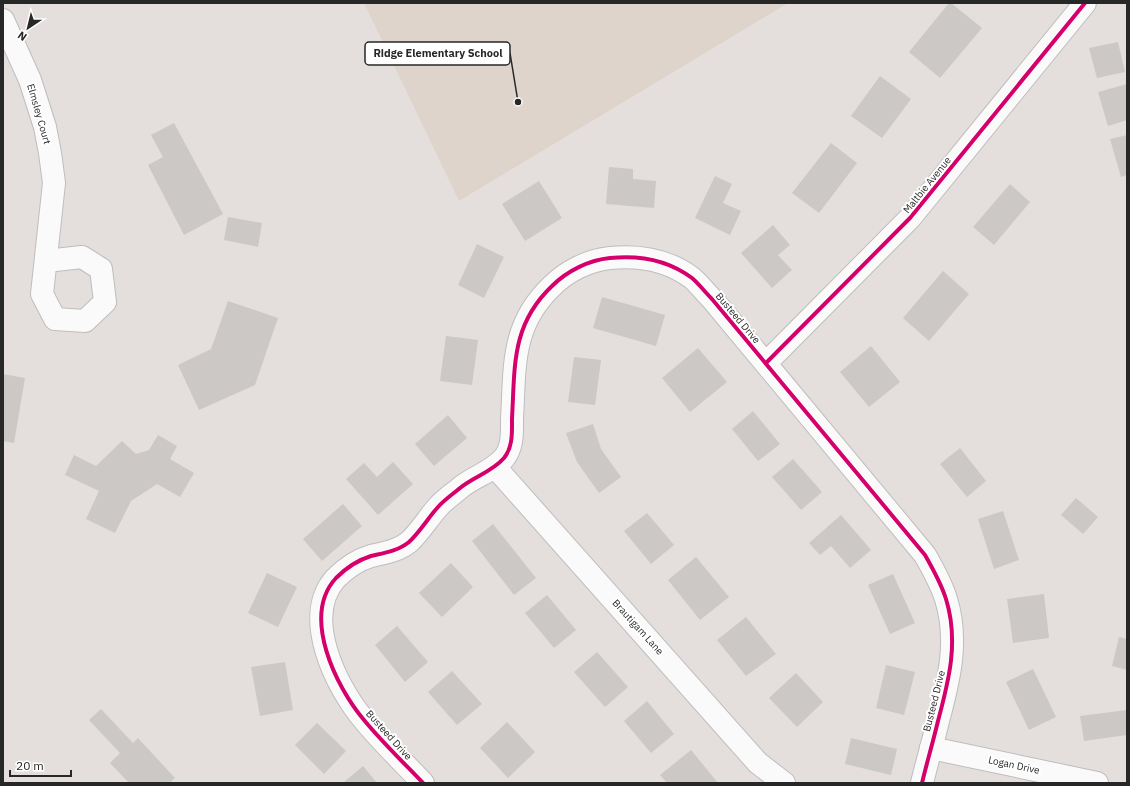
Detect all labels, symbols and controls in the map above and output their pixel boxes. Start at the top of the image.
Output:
north arrow [8,8,48,48]
text: N [15,28,30,44]
callout: Ridge Elementary School [365,42,510,65]
text: Ridge Elementary School [373,46,503,60]
street label: Elmsley Court [24,82,54,146]
street label: Maltbie Avenue [900,154,954,216]
street label: Busteed Drive [713,290,763,347]
street label: Brautigam Lane [610,596,667,658]
street label: Busteed Drive [920,668,948,733]
street label: Busteed Drive [363,707,415,763]
scale bar [10,752,71,778]
street label: Logan Drive [987,753,1041,777]
text: 20 m [16,758,44,773]

